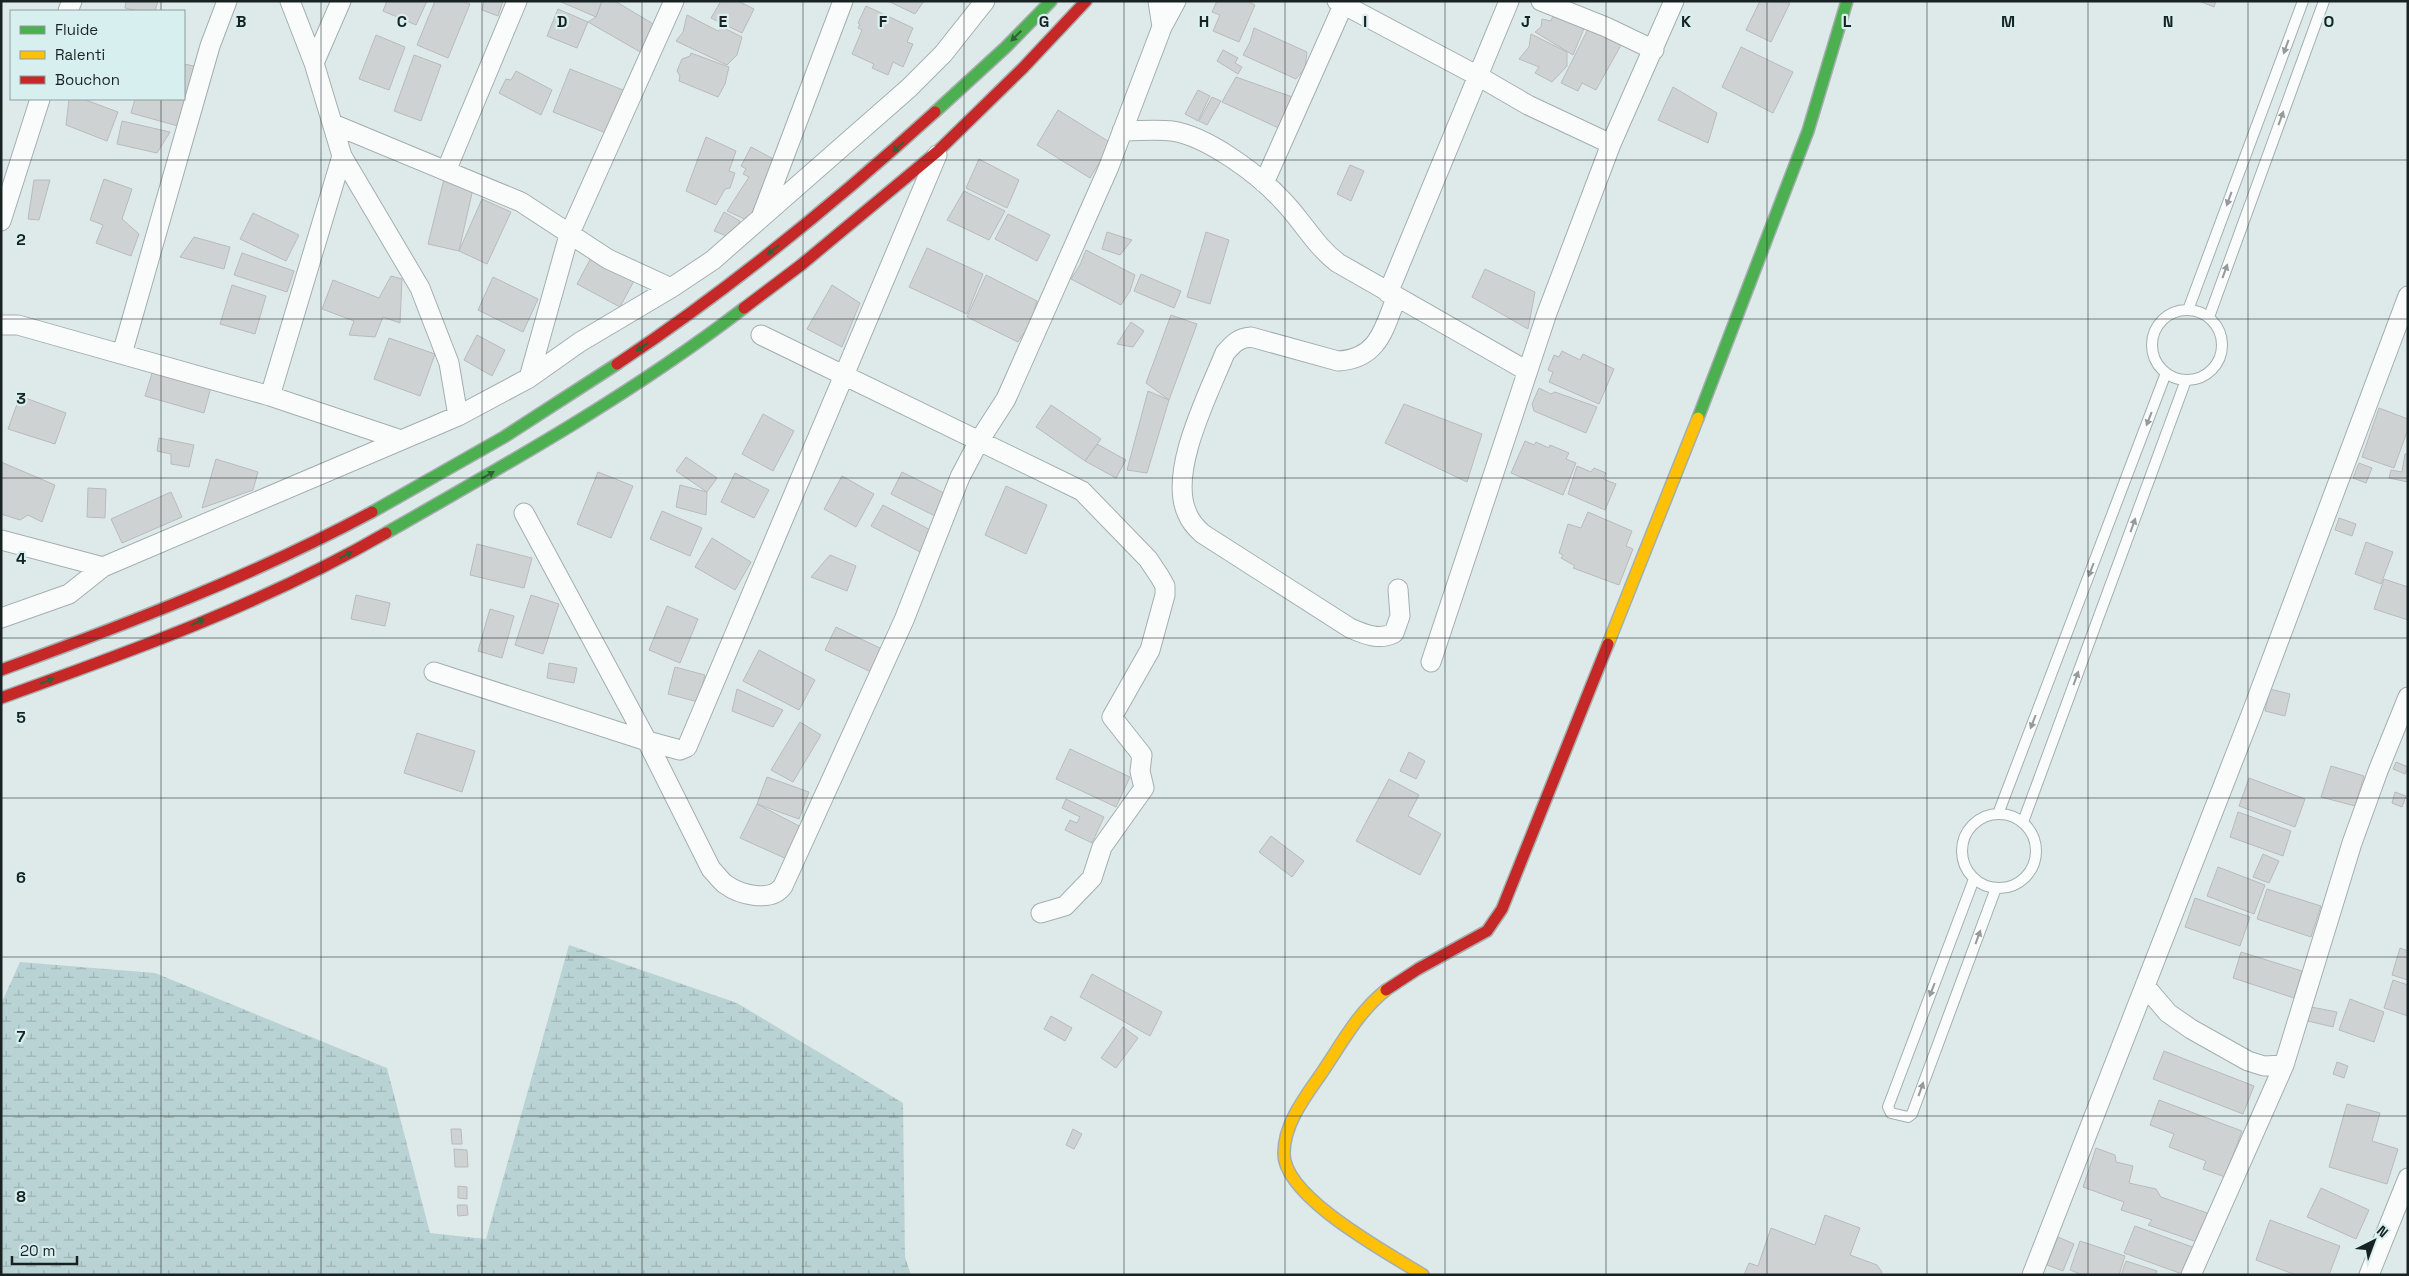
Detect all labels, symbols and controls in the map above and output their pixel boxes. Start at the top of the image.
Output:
legend [10,10,185,100]
text: B [236,11,246,32]
text: C [397,11,407,32]
text: D [557,11,567,32]
text: E [719,11,728,32]
text: F [879,11,888,32]
text: G [1039,11,1049,32]
text: H [1199,11,1209,32]
text: I [1363,11,1367,32]
text: J [1521,11,1531,32]
text: K [1681,11,1691,32]
text: L [1843,11,1852,32]
text: M [2001,11,2015,32]
text: N [2163,11,2173,32]
text: O [2324,11,2335,32]
text: Fluide [55,20,98,39]
one-way arrow [1011,30,1023,42]
one-way arrow [2282,40,2290,55]
text: Ralenti [55,45,105,64]
text: Bouchon [55,70,120,89]
one-way arrow [2278,111,2285,126]
one-way arrow [891,141,904,152]
one-way arrow [2225,192,2233,207]
text: 2 [16,229,26,250]
one-way arrow [767,245,780,256]
one-way arrow [2221,263,2229,278]
one-way arrow [636,342,649,352]
text: 3 [16,388,26,409]
one-way arrow [2144,411,2152,426]
one-way arrow [480,471,495,479]
one-way arrow [2129,518,2137,533]
text: 4 [16,548,26,569]
one-way arrow [339,551,353,559]
one-way arrow [2087,563,2094,578]
one-way arrow [191,618,206,626]
one-way arrow [2072,670,2080,685]
one-way arrow [40,677,55,685]
text: 5 [16,707,26,728]
one-way arrow [2029,715,2037,730]
text: 6 [16,867,26,888]
one-way arrow [1975,929,1982,944]
one-way arrow [1928,983,1936,998]
text: 7 [17,1026,26,1047]
one-way arrow [1917,1081,1925,1096]
text: 8 [16,1186,26,1207]
north arrow [2349,1216,2399,1266]
text: N [2373,1222,2392,1241]
scale bar [12,1234,78,1266]
text: 20 m [20,1241,55,1260]

